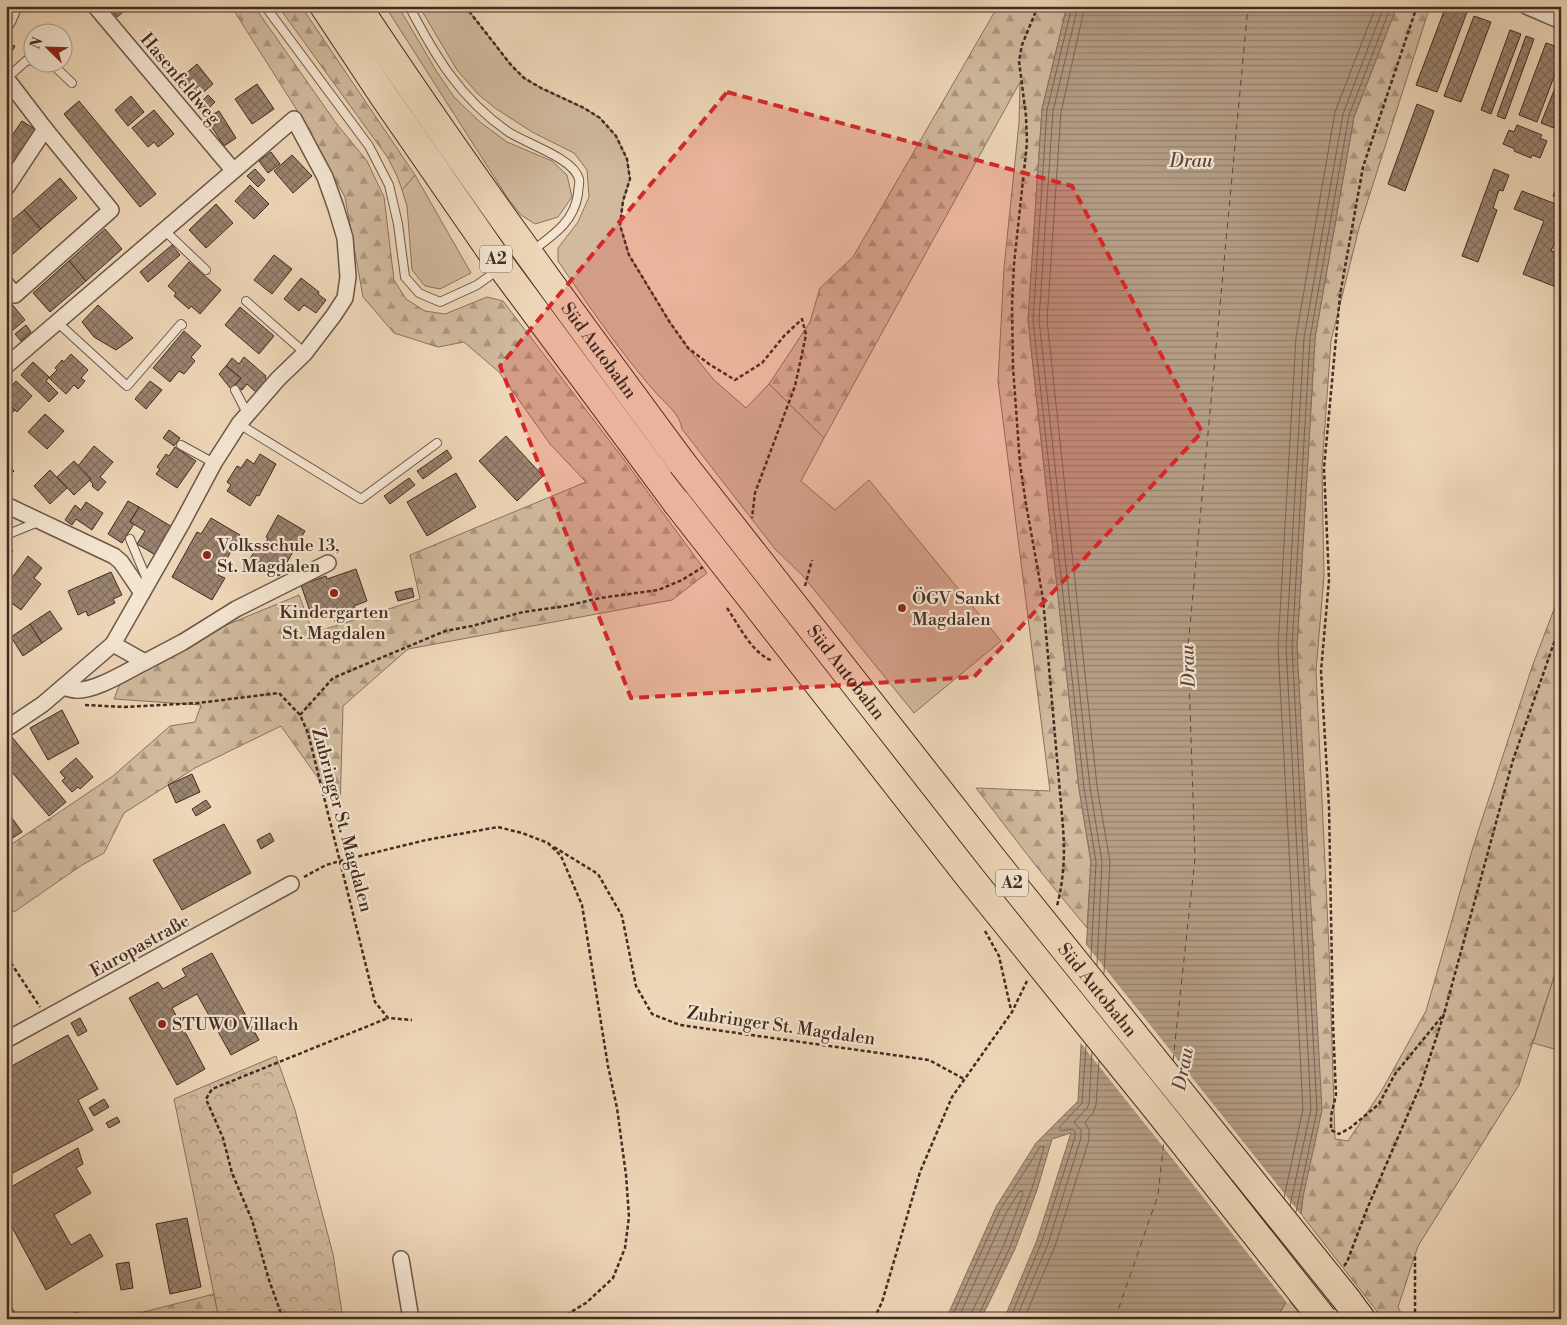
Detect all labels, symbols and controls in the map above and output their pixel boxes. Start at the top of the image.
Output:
north arrow [22,22,72,72]
street label: Hasenfeldweg [135,28,226,130]
text: N [27,35,47,52]
water label: Drau [1168,149,1213,173]
road number: A2 [480,245,512,272]
street label: Süd Autobahn [556,298,642,403]
place label: Volksschule 13, St. Magdalen [216,534,340,578]
marker: Volksschule 13, St. Magdalen [201,549,213,561]
marker: Kindergarten St. Magdalen [328,587,340,599]
place label: ÖGV Sankt Magdalen [912,587,1001,631]
place label: Kindergarten St. Magdalen [279,601,389,645]
marker: ÖGV Sankt Magdalen [896,602,908,614]
street label: Süd Autobahn [802,620,891,725]
water label: Drau [1175,644,1201,689]
street label: Zubringer St. Magdalen [306,725,378,915]
road number: A2 [996,870,1028,896]
street label: Europastraße [86,909,194,983]
street label: Süd Autobahn [1053,938,1142,1042]
street label: Zubringer St. Magdalen [685,1001,877,1051]
place label: STUWO Villach [172,1013,299,1036]
marker: STUWO Villach [156,1018,168,1030]
water label: Drau [1167,1045,1199,1094]

